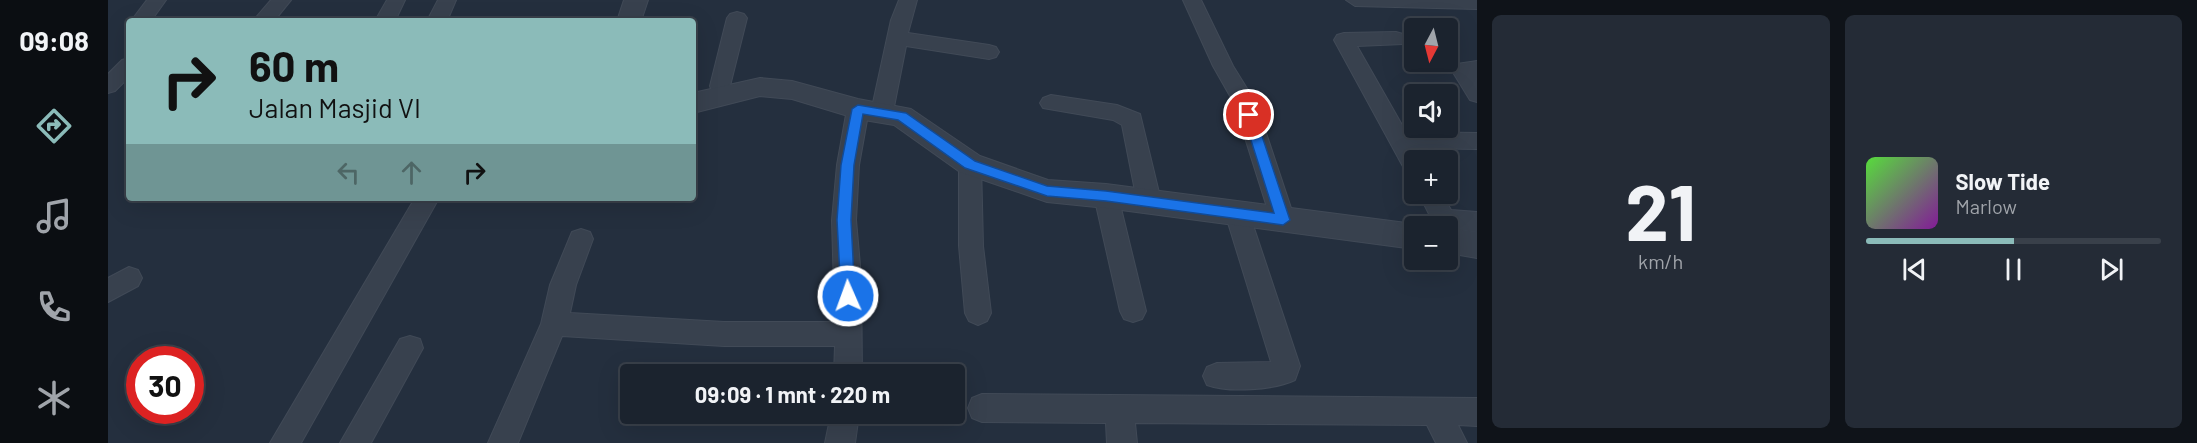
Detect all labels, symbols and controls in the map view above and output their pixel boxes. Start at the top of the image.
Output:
north arrow [1404,18,1458,72]
map controls [1404,18,1458,270]
text: 09:08 [19,24,89,56]
text: 60 m [249,40,339,90]
icon: right [150,42,228,120]
button: sound [1404,84,1458,138]
pin [1223,89,1274,140]
text: Jalan Masjid VI [249,91,421,123]
icon: arrive [1232,98,1265,131]
icon: directions [33,105,75,147]
button: + [1404,150,1458,204]
icon: left [332,156,365,189]
icon: ahead [395,156,428,189]
icon: right [458,156,491,189]
text: 21 [1625,163,1696,257]
text: Slow Tide [1956,168,2050,194]
text: Marlow [1956,194,2017,218]
icon: music [33,195,75,237]
button: − [1404,216,1458,270]
text: km/h [1638,249,1683,273]
icon: previous [1898,253,1931,286]
icon: pause [1997,253,2030,286]
icon: next [2095,253,2128,286]
position arrow [816,264,880,328]
icon: phone [33,286,75,328]
speed limit sign: 30 [126,346,204,424]
icon: climate [33,377,75,419]
text: 09:09 · 1 mnt · 220 m [695,381,890,407]

